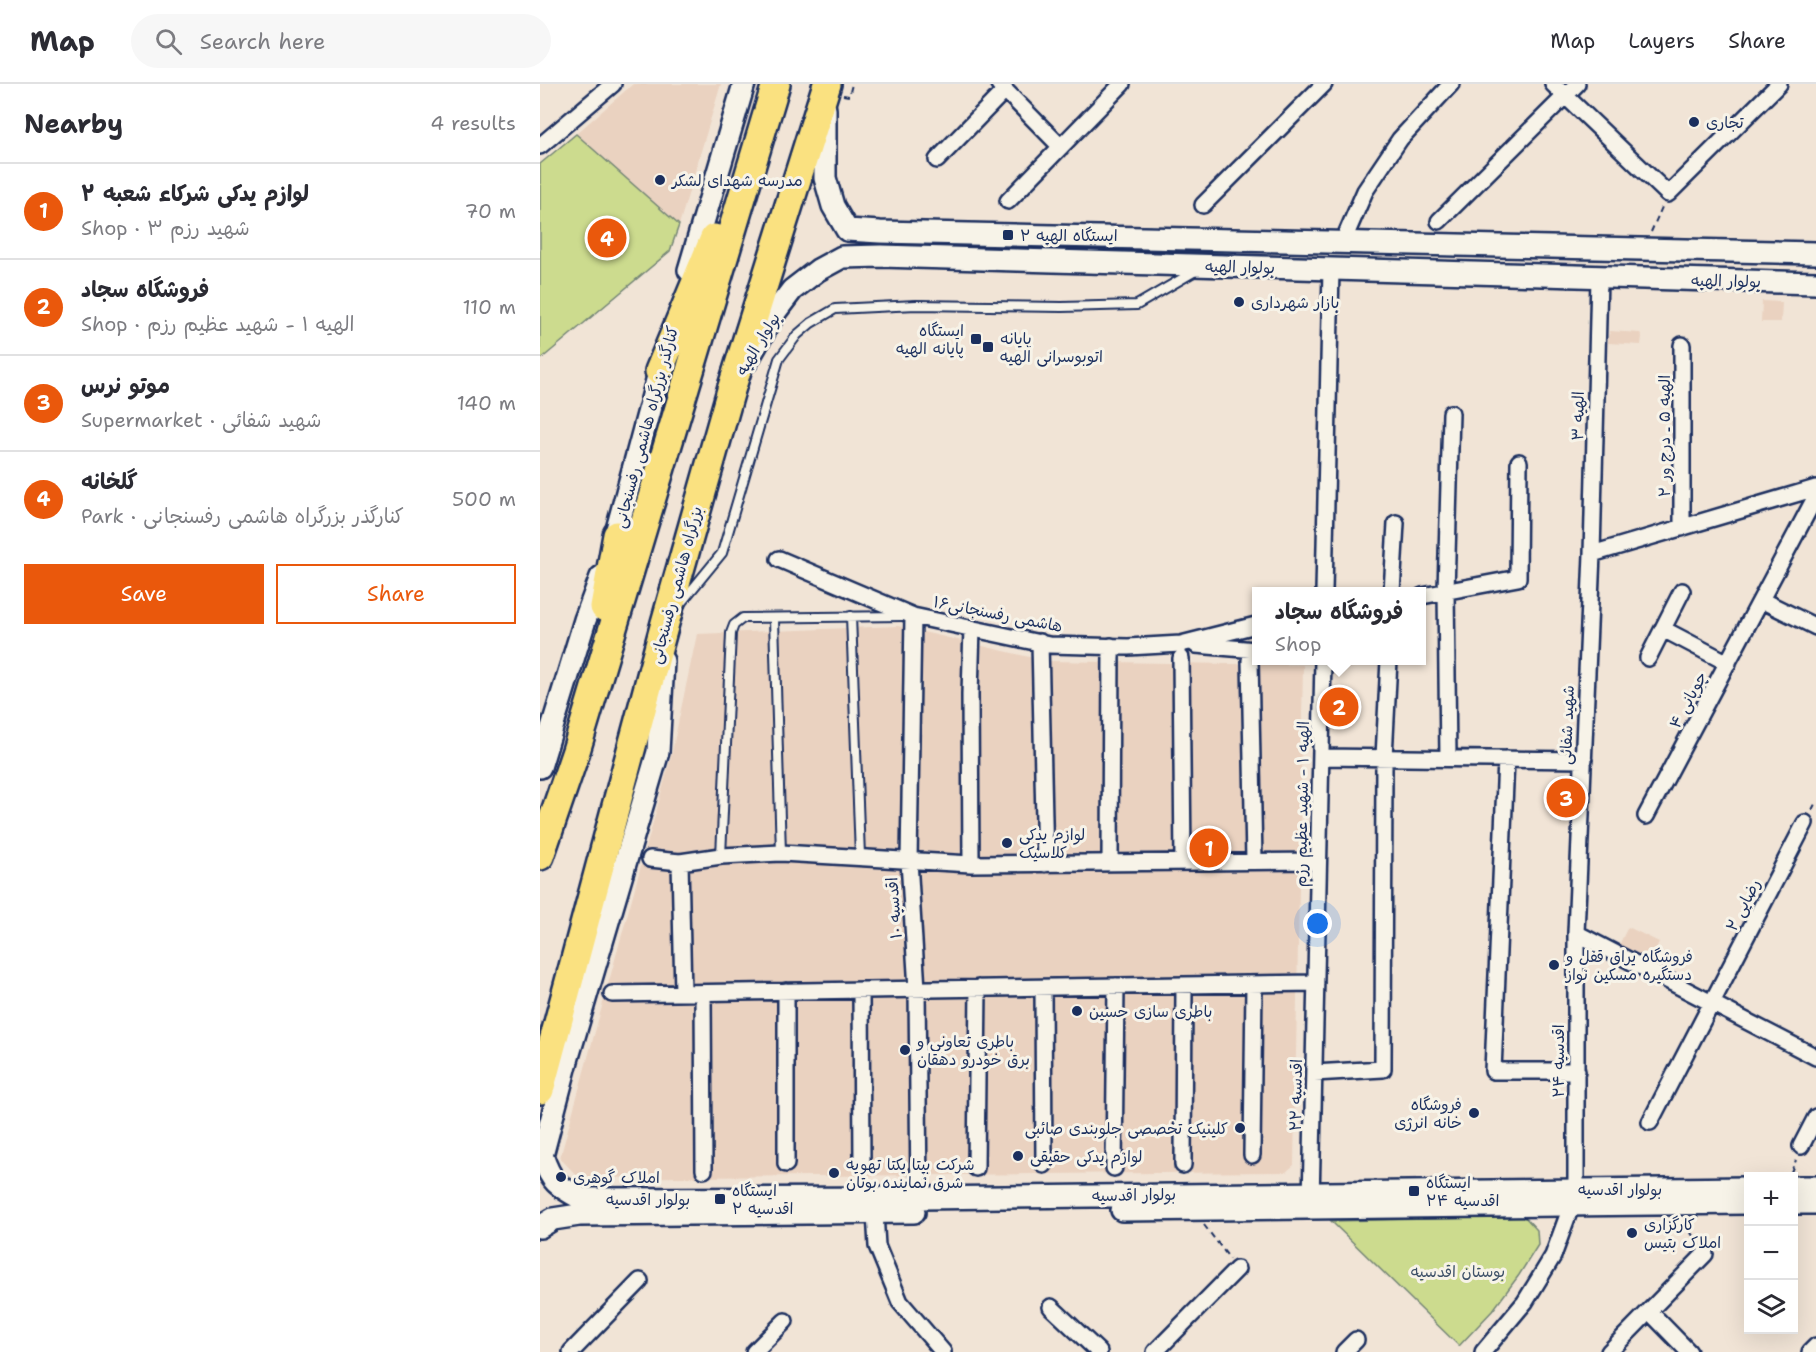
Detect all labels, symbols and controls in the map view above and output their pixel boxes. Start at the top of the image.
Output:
search box [131,14,551,68]
text: Map [30,22,95,60]
icon: search [152,25,185,58]
text: Search here [200,27,325,56]
text: Map [1550,27,1595,55]
text: Layers [1628,27,1695,55]
text: Share [1728,27,1786,55]
text: Nearby [24,106,123,141]
text: 4 results [430,110,516,136]
place label: تجاری [1706,112,1744,133]
marker: تجاری [1687,115,1701,129]
place label: مدرسه شهدای لشکر [670,170,803,191]
marker: مدرسه شهدای لشکر [653,173,667,187]
text: لوازم یدکی شرکاء شعبه ۲ [81,179,309,208]
text: 1 [39,198,48,224]
text: 70 m [464,198,516,224]
text: Shop · شهید رزم ۳ [81,215,250,241]
pin: 4 [588,216,626,260]
place label: ایستگاه الهیه ۲ [1020,225,1118,246]
marker: ایستگاه الهیه ۲ [1001,228,1015,242]
street label: بولوار الهیه [1205,256,1275,278]
street label: بولوار الهیه [1691,270,1761,292]
text: فروشگاه سجاد [81,275,209,304]
place label: بازار شهرداری [1251,292,1339,313]
text: 2 [37,294,51,320]
text: 110 m [462,294,516,320]
marker: بازار شهرداری [1232,295,1246,309]
street label: بولوار الهیه [731,309,785,379]
text: Shop · الهیه ۱ - شهید عظیم رزم [81,311,355,337]
place label: ایستگاه پایانه الهیه [896,320,964,359]
street label: کنارگذر بزرگراه هاشمی رفسنجانی [609,323,683,530]
place label: پایانه اتوبوسرانی الهیه [1000,328,1103,367]
marker: ایستگاه پایانه الهیه [969,332,983,346]
marker: پایانه اتوبوسرانی الهیه [981,340,995,354]
text: موتو نرس [81,371,170,400]
street label: الهیه ۵ ـ درج ور ۲ [1654,375,1675,497]
text: 3 [37,390,51,416]
text: 140 m [457,390,516,416]
street label: الهیه ۳ [1567,391,1589,441]
text: Supermarket · شهید شفائی [81,407,321,433]
text: گلخانه [81,467,138,496]
text: 4 [37,486,51,512]
text: 500 m [452,486,516,512]
text: Park · کنارگذر بزرگراه هاشمی رفسنجانی [81,503,404,529]
street label: بزرگراه هاشمی رفسنجانی [645,504,707,666]
button: Save [24,564,264,624]
button: Share [276,564,516,624]
popup [1252,587,1426,665]
street label: هاشمی رفسنجانی۱۶ [932,591,1064,637]
text: فروشگاه سجاد [1275,597,1403,626]
text: Shop [1275,631,1321,657]
street label: چوپانی ۴ [1664,668,1712,732]
pin: 2 [1320,684,1358,730]
street label: شهید شفائی [1555,685,1579,765]
street label: الهیه ۱ - شهید عظیم رزم [1290,721,1316,887]
pin: 3 [1546,776,1586,820]
place label: لوازم یدکی کلاسیک [1019,824,1085,863]
pin: 1 [1190,826,1228,870]
marker: لوازم یدکی کلاسیک [1000,836,1014,850]
street label: رضایی ۲ [1721,875,1765,935]
street label: اقدسیه ۱۰ [881,876,907,940]
your location [1303,909,1332,938]
place label: فروشگاه یراق قفل و دستگیره مسکین نواز [1564,946,1693,985]
marker: فروشگاه یراق قفل و دستگیره مسکین نواز [1547,958,1561,972]
place label: باطری سازی حسین [1089,1001,1212,1022]
marker: باطری سازی حسین [1070,1004,1084,1018]
street label: اقدسیه ۲۴ [1548,1024,1569,1098]
place label: باطری تعاونی و برق خودرو دهقان [915,1031,1030,1070]
marker: باطری تعاونی و برق خودرو دهقان [898,1043,912,1057]
street label: اقدسیه ۲۲ [1285,1059,1307,1131]
place label: فروشگاه خانه انرژی [1394,1094,1462,1133]
marker: فروشگاه خانه انرژی [1467,1106,1481,1120]
place label: کلینیک تخصصی جلوبندی صائبی [1025,1118,1228,1139]
marker: کلینیک تخصصی جلوبندی صائبی [1233,1121,1247,1135]
place label: لوازم یدکی حقیقی [1030,1146,1143,1169]
marker: لوازم یدکی حقیقی [1011,1149,1025,1163]
place label: شرکت بیتا یکتا تهویه شرق نماینده بوتان [846,1154,975,1193]
marker: شرکت بیتا یکتا تهویه شرق نماینده بوتان [827,1166,841,1180]
place label: املاک گوهری [573,1167,660,1188]
marker: املاک گوهری [554,1170,568,1184]
place label: ایستگاه اقدسیه ۲۴ [1426,1172,1499,1211]
map controls [1744,1172,1798,1334]
button: + [1744,1172,1798,1226]
street label: بولوار اقدسیه [1578,1179,1662,1200]
place label: ایستگاه اقدسیه ۲ [732,1180,793,1219]
street label: بولوار اقدسیه [1092,1184,1176,1206]
marker: ایستگاه اقدسیه ۲۴ [1407,1184,1421,1198]
street label: بولوار اقدسیه [606,1189,690,1210]
marker: ایستگاه اقدسیه ۲ [713,1192,727,1206]
place label: کارگزاری املاک بتیس [1644,1214,1721,1253]
marker: کارگزاری املاک بتیس [1625,1226,1639,1240]
button: − [1744,1226,1798,1280]
park label: بوستان اقدسیه [1411,1261,1505,1282]
button: layers [1744,1280,1798,1334]

